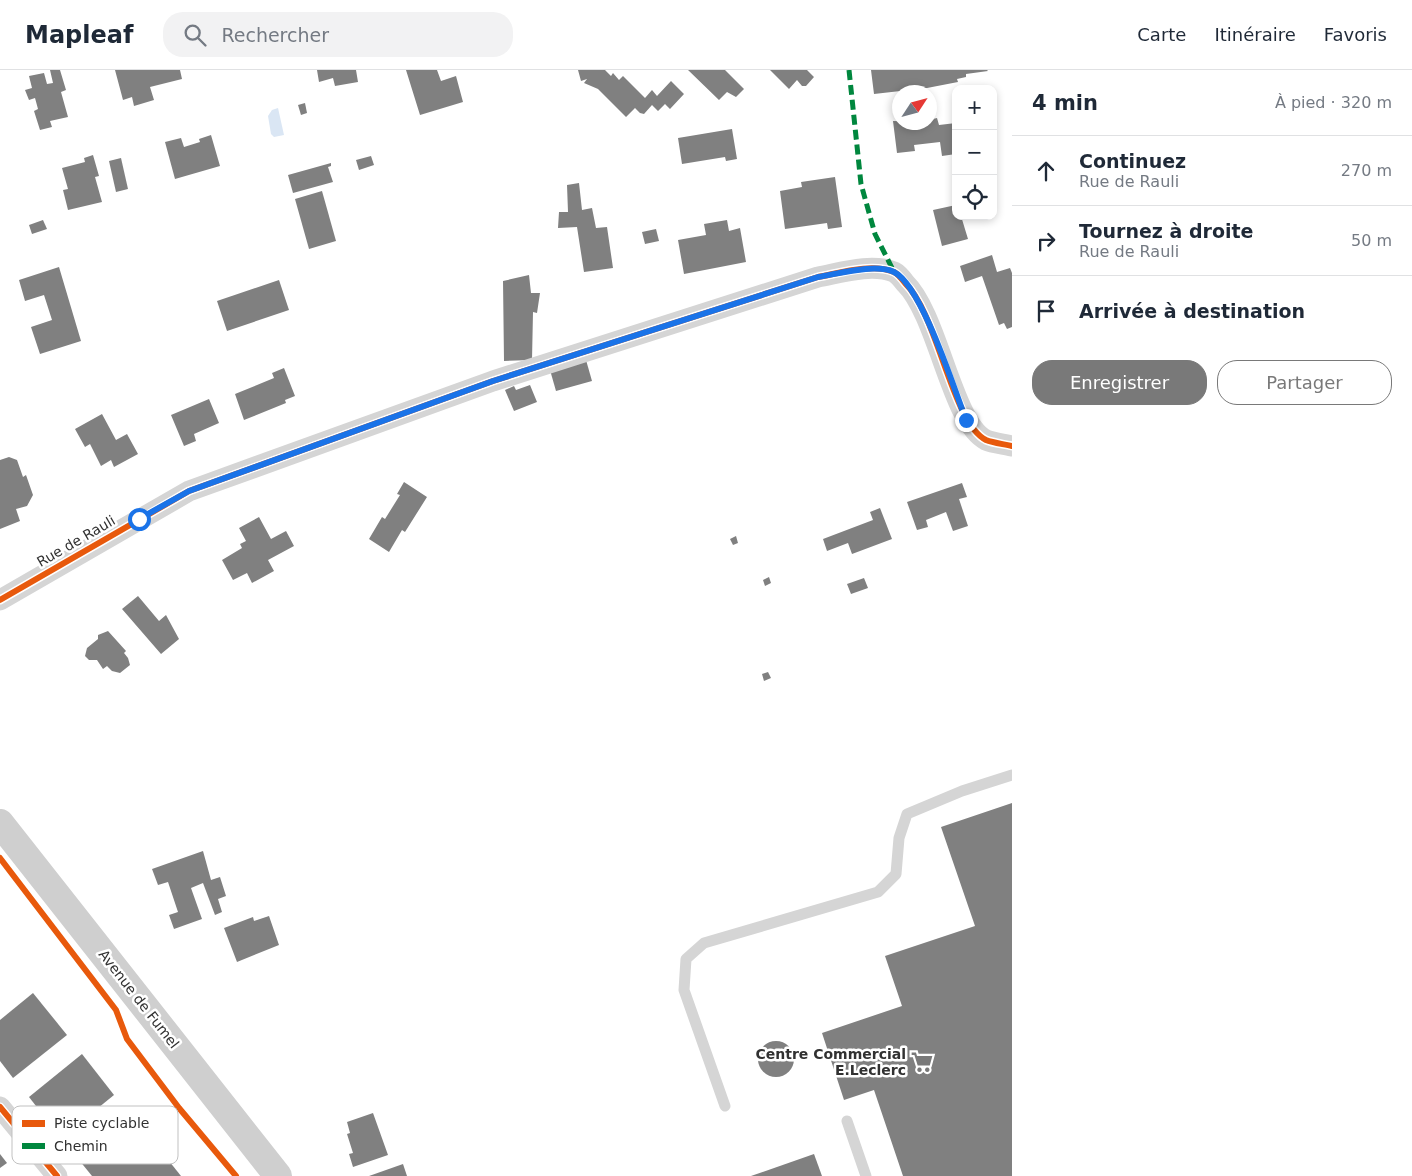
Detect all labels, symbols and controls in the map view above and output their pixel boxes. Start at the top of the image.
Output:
search box [163,12,513,57]
text: Mapleaf [25,21,133,49]
icon: search [181,21,209,49]
text: Rechercher [221,24,329,46]
text: Carte [1137,24,1186,45]
text: Itinéraire [1214,24,1296,45]
text: Favoris [1324,24,1387,45]
north arrow [892,85,937,130]
map controls [952,85,997,220]
button: + [952,85,997,130]
text: 4 min [1032,91,1098,115]
text: À pied · 320 m [1275,93,1392,112]
button: − [952,130,997,175]
text: Continuez [1079,150,1186,172]
icon: ahead [1032,157,1060,185]
text: 270 m [1341,161,1392,180]
text: Rue de Rauli [1079,172,1179,191]
button: locate [952,175,997,220]
text: Tournez à droite [1079,220,1253,242]
icon: right [1032,227,1060,255]
text: 50 m [1351,231,1392,250]
text: Rue de Rauli [1079,242,1179,261]
icon: arrive [1032,297,1060,325]
text: Arrivée à destination [1079,300,1305,322]
button: Enregistrer [1032,360,1207,405]
button: Partager [1217,360,1392,405]
route end [955,409,978,432]
route start [128,508,151,531]
street label: Rue de Rauli [34,512,118,570]
street label: Avenue de Fumel [96,947,182,1051]
place label: Centre Commercial E.Leclerc [755,1046,906,1078]
supermarket icon: Centre Commercial E.Leclerc [909,1049,935,1075]
legend [12,1106,178,1164]
text: Piste cyclable [54,1115,149,1131]
text: Chemin [54,1138,108,1154]

